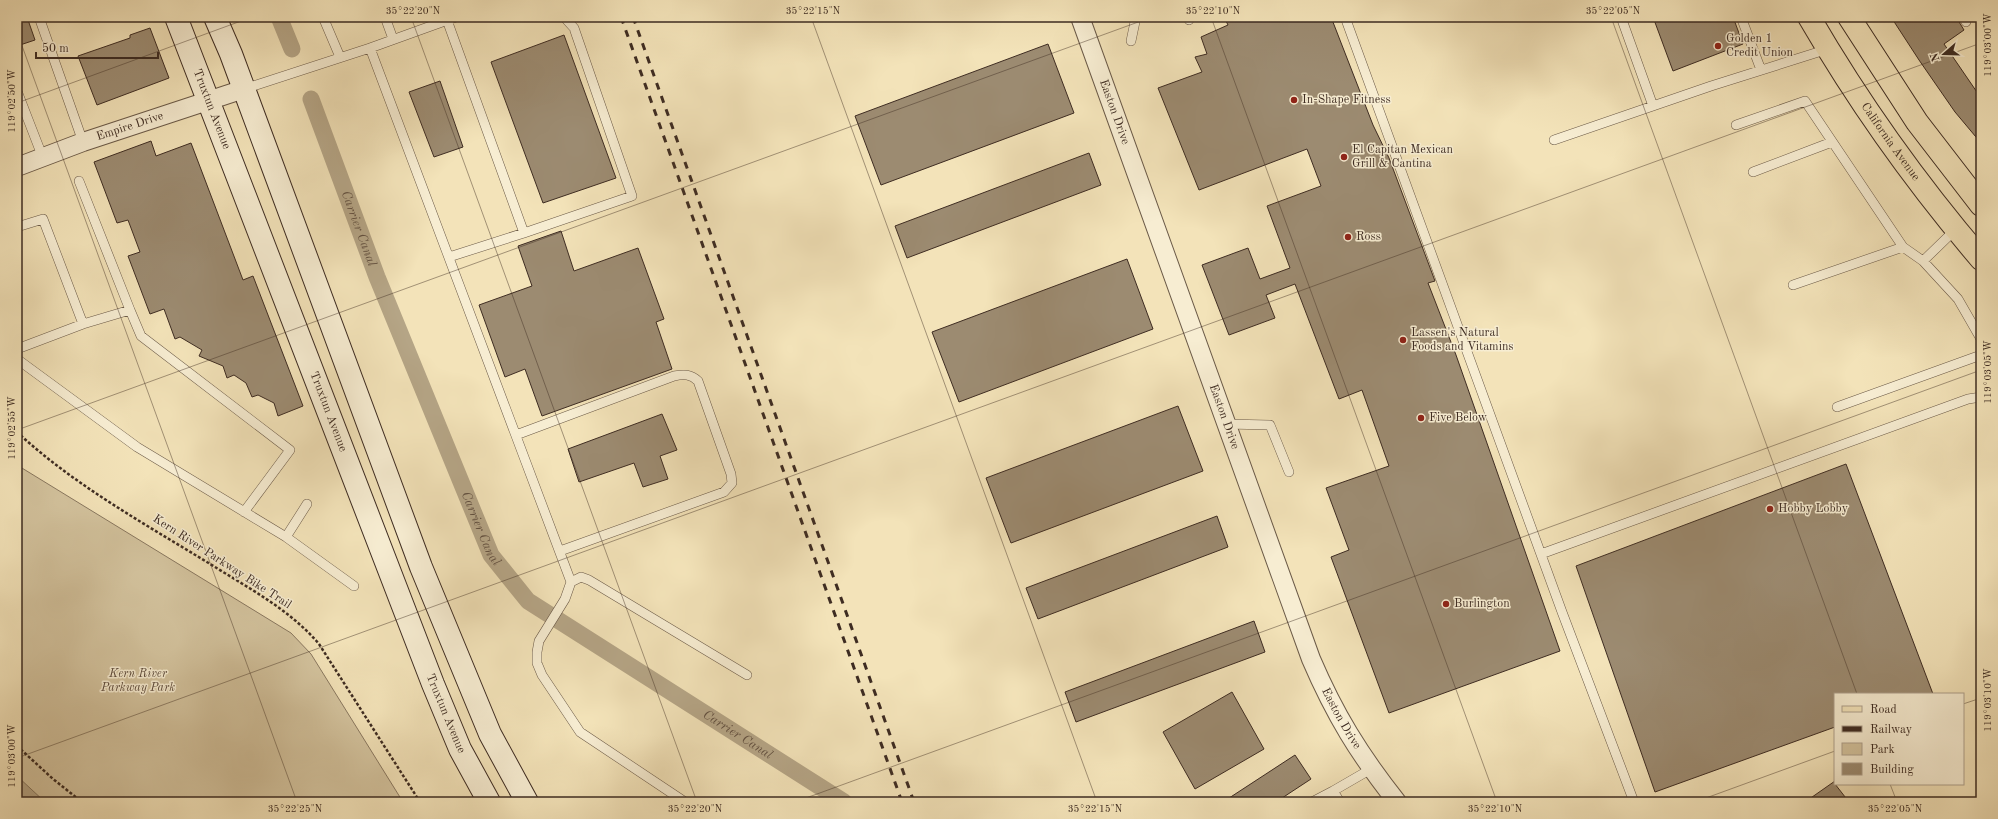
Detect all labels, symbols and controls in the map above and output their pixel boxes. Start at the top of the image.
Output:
text: 35°22'20"N [386,6,441,16]
text: 35°22'15"N [786,6,841,16]
text: 35°22'10"N [1186,6,1241,16]
text: 35°22'05"N [1586,6,1641,16]
text: 119°03'00"W [1983,13,1993,77]
place label: Golden 1 Credit Union [1726,33,1794,59]
scale bar [36,34,158,60]
north arrow [1924,34,1964,74]
marker: Golden 1 Credit Union [1713,41,1723,51]
text: 50 m [42,42,69,55]
text: N [1929,51,1943,63]
street label: Truxtun Avenue [191,68,233,152]
text: 119°02'50"W [7,69,17,133]
street label: Easton Drive [1097,78,1132,147]
place label: In-Shape Fitness [1302,94,1391,106]
marker: In-Shape Fitness [1289,95,1299,105]
street label: California Avenue [1858,101,1922,183]
street label: Empire Drive [95,110,166,143]
place label: El Capitan Mexican Grill & Cantina [1352,144,1453,170]
marker: El Capitan Mexican Grill & Cantina [1339,152,1349,162]
water label: Carrier Canal [339,189,379,268]
place label: Ross [1356,231,1381,243]
marker: Ross [1343,232,1353,242]
place label: Lassen's Natural Foods and Vitamins [1411,327,1514,353]
marker: Lassen's Natural Foods and Vitamins [1398,335,1408,345]
text: 119°03'05"W [1983,340,1993,404]
street label: Truxtun Avenue [307,370,349,454]
street label: Easton Drive [1207,383,1241,452]
text: 119°02'55"W [7,396,17,460]
place label: Five Below [1429,412,1488,424]
marker: Five Below [1416,413,1426,423]
water label: Carrier Canal [459,489,503,568]
place label: Hobby Lobby [1778,503,1849,515]
marker: Hobby Lobby [1765,504,1775,514]
street label: Kern River Parkway Bike Trail [151,513,293,611]
place label: Burlington [1454,598,1510,610]
marker: Burlington [1441,599,1451,609]
park label: Kern River Parkway Park [100,668,175,694]
text: 119°03'10"W [1983,668,1993,732]
street label: Truxtun Avenue [424,672,468,756]
street label: Easton Drive [1319,686,1363,752]
legend [1834,693,1964,785]
text: Road [1870,704,1897,716]
water label: Carrier Canal [701,708,775,761]
text: 119°03'00"W [7,724,17,788]
text: Railway [1870,724,1913,736]
text: Park [1870,744,1895,756]
text: Building [1870,764,1914,776]
text: 35°22'25"N [268,804,323,814]
text: 35°22'20"N [668,804,723,814]
text: 35°22'15"N [1068,804,1123,814]
text: 35°22'10"N [1468,804,1523,814]
text: 35°22'05"N [1868,804,1923,814]

